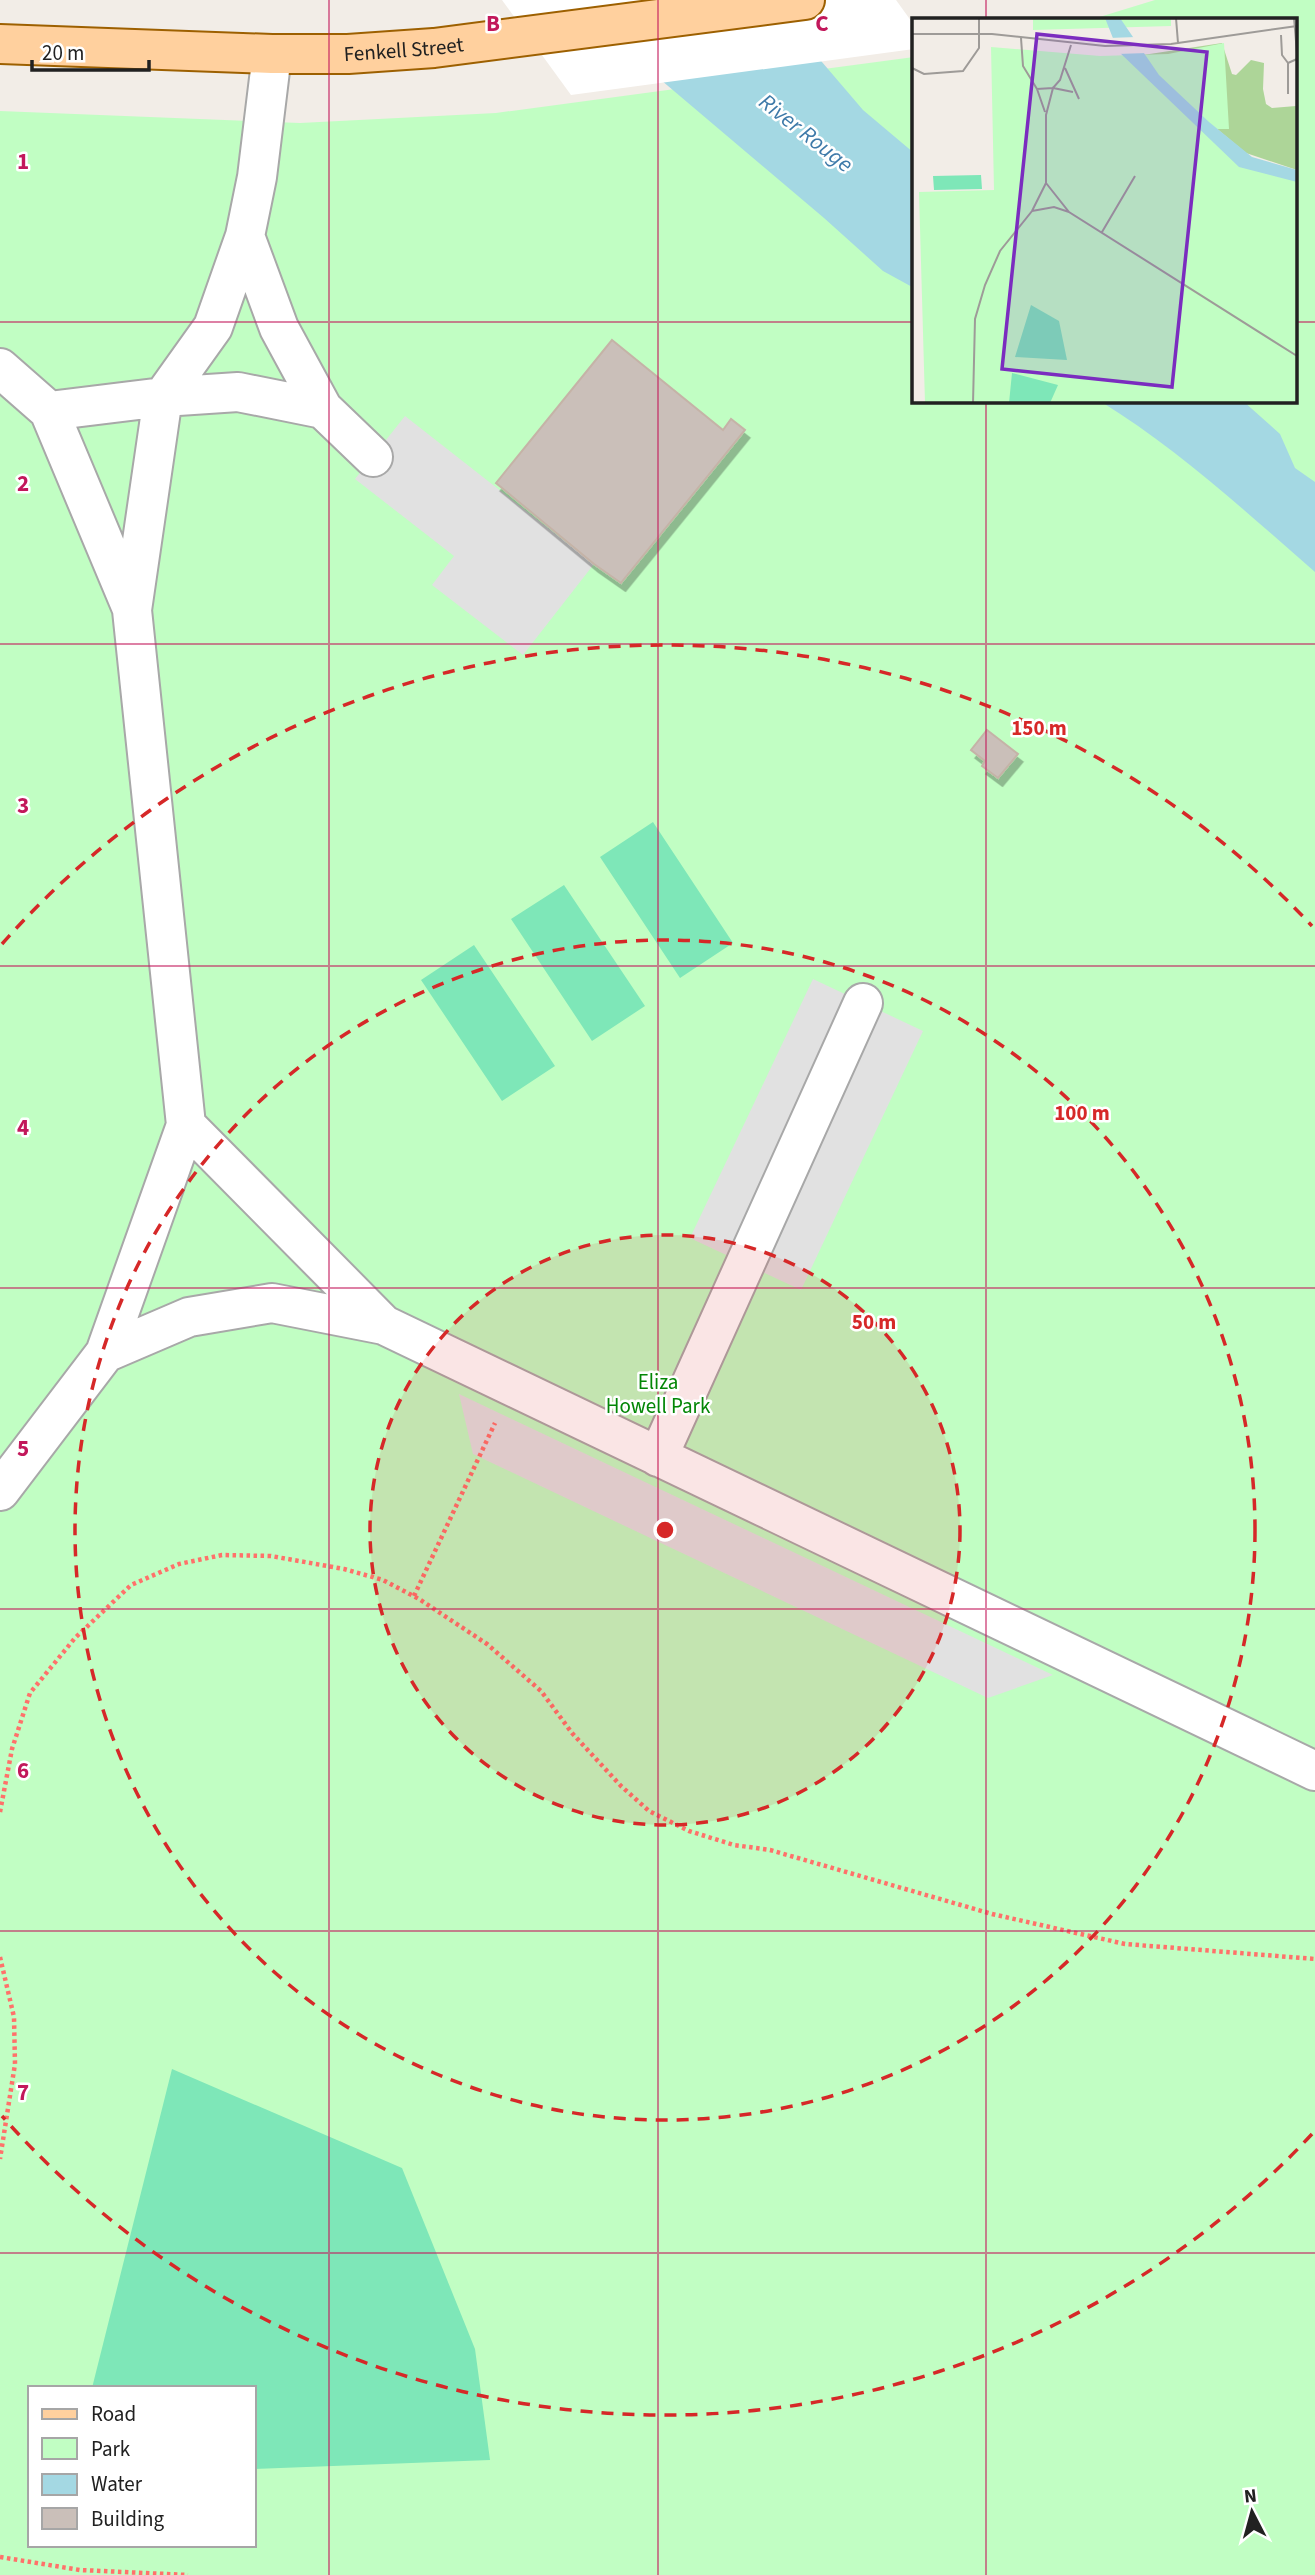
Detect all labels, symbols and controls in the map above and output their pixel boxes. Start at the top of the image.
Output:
text: B [486,7,500,40]
text: C [815,7,829,40]
inset map [912,18,1298,402]
scale bar [32,28,149,72]
street label: Fenkell Street [343,29,465,69]
text: 20 m [42,38,84,68]
water label: River Rouge [752,86,860,180]
text: 1 [17,145,29,178]
text: 2 [17,467,29,500]
text: 150 m [1011,713,1067,743]
text: 3 [17,789,29,822]
text: 100 m [1054,1098,1110,1128]
text: 4 [17,1111,29,1144]
text: 50 m [852,1307,896,1337]
park label: Eliza Howell Park [606,1367,711,1421]
text: 5 [17,1432,29,1465]
centre of rings [653,1518,677,1542]
text: 6 [17,1754,29,1787]
text: 7 [17,2076,29,2109]
legend [28,2386,256,2547]
text: Road [91,2399,136,2429]
text: Park [91,2434,131,2464]
text: Water [91,2469,143,2499]
north arrow [1217,2477,1287,2547]
text: N [1243,2482,1258,2511]
text: Building [91,2504,165,2534]

